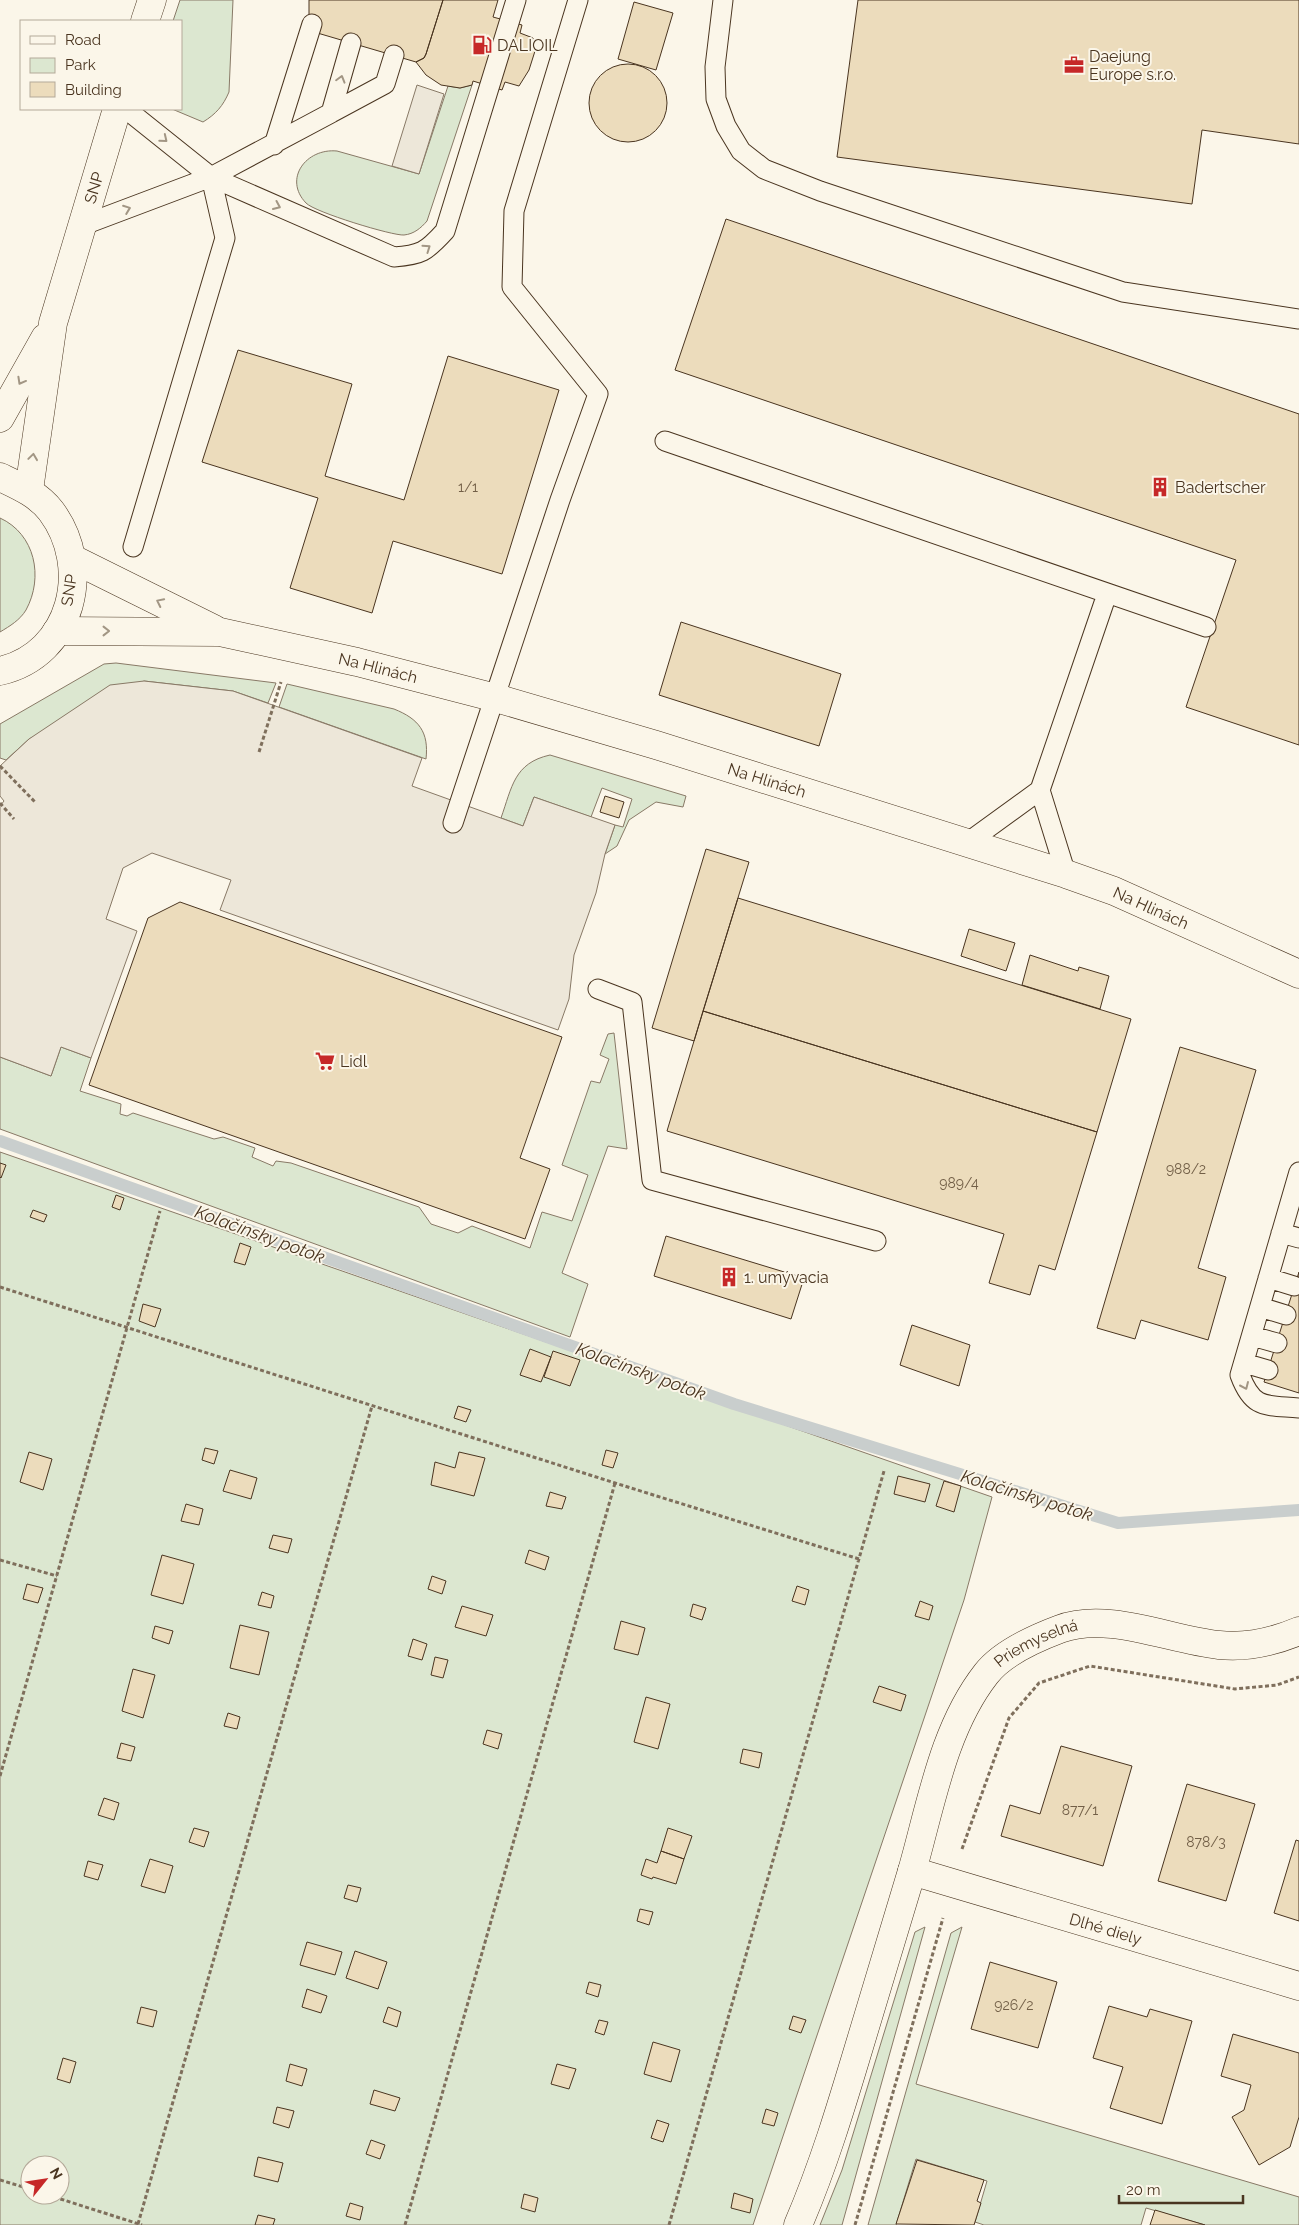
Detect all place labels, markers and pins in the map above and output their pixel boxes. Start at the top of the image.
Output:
fuel station icon: DALIOIL [471,34,493,56]
place label: DALIOIL [497,36,558,55]
place label: Daejung Europe s.r.o. [1089,47,1176,84]
office icon: Daejung Europe s.r.o. [1063,54,1085,76]
building icon: Badertscher [1149,476,1171,498]
place label: Badertscher [1175,478,1266,497]
supermarket icon: Lidl [314,1050,336,1072]
place label: Lidl [340,1052,368,1071]
building icon: 1. umývacia [718,1266,740,1288]
place label: 1. umývacia [744,1268,829,1287]

